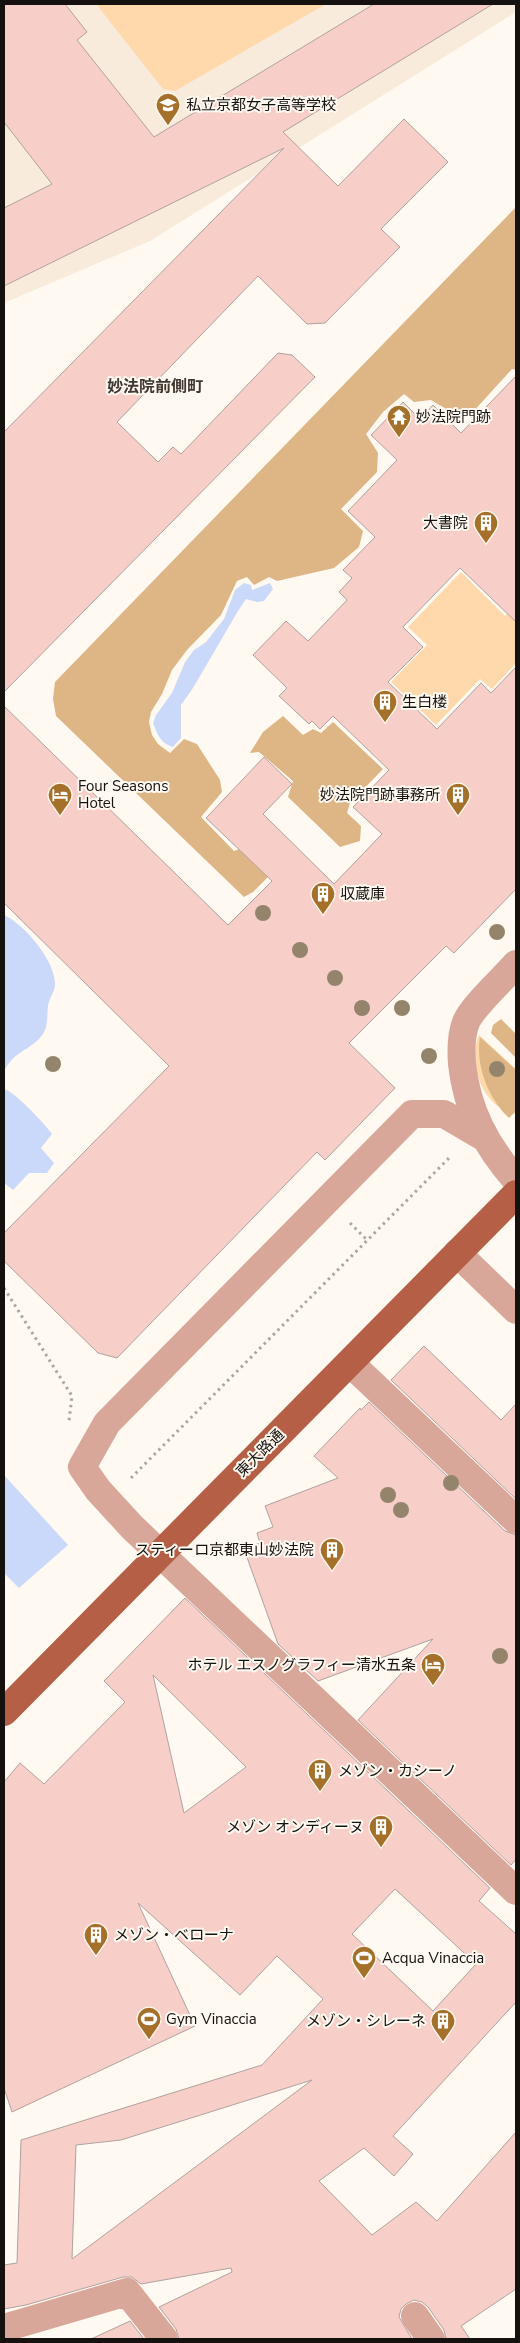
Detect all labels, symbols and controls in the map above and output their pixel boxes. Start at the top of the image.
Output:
school or university icon: 私立京都女子高等学校 [155,92,181,126]
place label: 私立京都女子高等学校 [186,95,336,115]
district label: 妙法院前側町 [107,376,203,398]
temple icon: 妙法院門跡 [386,404,412,438]
place label: 妙法院門跡 [416,407,491,427]
building icon: 大書院 [473,510,499,544]
place label: 大書院 [423,513,468,533]
building icon: 生白楼 [372,689,398,723]
place label: 生白楼 [402,692,447,712]
place label: Four Seasons Hotel [78,776,168,813]
hotel icon: Four Seasons Hotel [47,782,73,816]
building icon: 妙法院門跡事務所 [445,782,471,816]
place label: 妙法院門跡事務所 [320,785,440,805]
building icon: 収蔵庫 [310,881,336,915]
place label: 収蔵庫 [340,884,385,904]
street label: 東大路通 [232,1425,288,1481]
building icon: スティーロ京都東山妙法院 [319,1537,345,1571]
place label: スティーロ京都東山妙法院 [135,1540,314,1560]
hotel icon: ホテル エスノグラフィー清水五条 [420,1652,446,1686]
place label: ホテル エスノグラフィー清水五条 [187,1655,416,1675]
building icon: メゾン・カシーノ [307,1758,333,1792]
place label: メゾン・カシーノ [338,1761,457,1781]
building icon: メゾン オンディーヌ [368,1814,394,1848]
place label: メゾン オンディーヌ [226,1817,364,1837]
building icon: メゾン・ベローナ [83,1922,109,1956]
place label: メゾン・ベローナ [114,1925,234,1945]
sports icon: Acqua Vinaccia [351,1945,377,1979]
place label: Acqua Vinaccia [382,1948,484,1968]
sports icon: Gym Vinaccia [136,2006,162,2040]
building icon: メゾン・シレーネ [430,2008,456,2042]
place label: Gym Vinaccia [166,2009,257,2029]
place label: メゾン・シレーネ [306,2011,426,2031]

